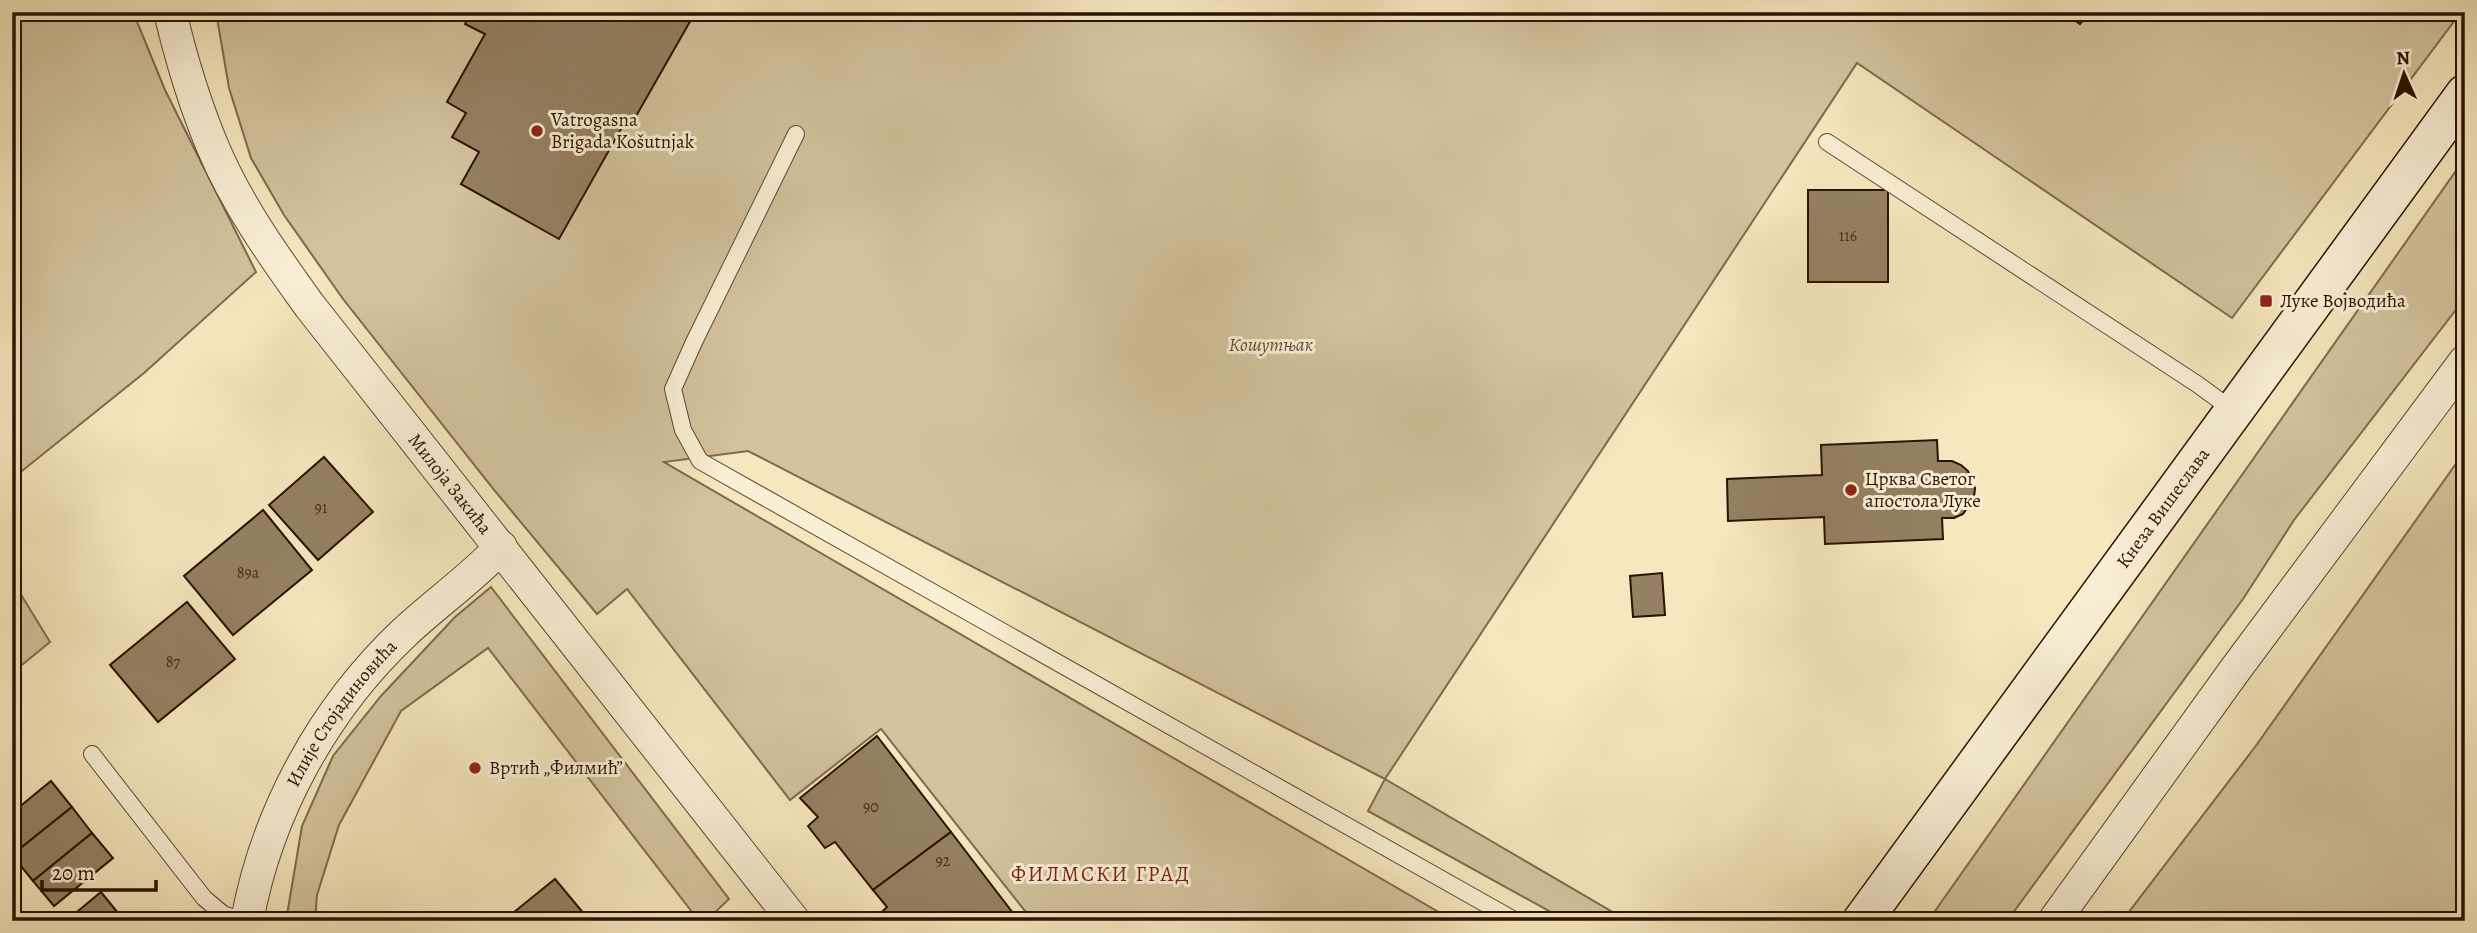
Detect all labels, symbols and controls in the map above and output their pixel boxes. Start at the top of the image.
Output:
north arrow [2368,38,2438,108]
text: N [2396,45,2411,71]
place label: Vatrogasna Brigada Košutnjak [550,107,695,155]
marker: Vatrogasna Brigada Košutnjak [529,123,545,139]
house number: 116 [1839,225,1857,247]
place label: Луке Војводића [2280,288,2406,314]
marker: Луке Војводића [2258,293,2274,309]
park label: Кошутњак [1229,332,1314,358]
street label: Милоја Закића [402,428,498,540]
street label: Кнеза Вишеслава [2110,442,2216,574]
place label: Црква Светог апостола Луке [1865,466,1981,514]
marker: Црква Светог апостола Луке [1843,482,1859,498]
house number: 91 [315,497,328,519]
house number: 89a [237,562,260,584]
street label: Илије Стојадиновића [280,634,403,792]
house number: 87 [166,651,181,673]
place label: Вртић „Филмић” [489,755,623,781]
marker: Вртић „Филмић” [467,760,483,776]
house number: 90 [863,796,879,818]
scale bar [42,849,156,893]
house number: 92 [936,850,951,872]
text: 20 m [52,859,95,887]
district label: ФИЛМСКИ ГРАД [1011,860,1191,888]

